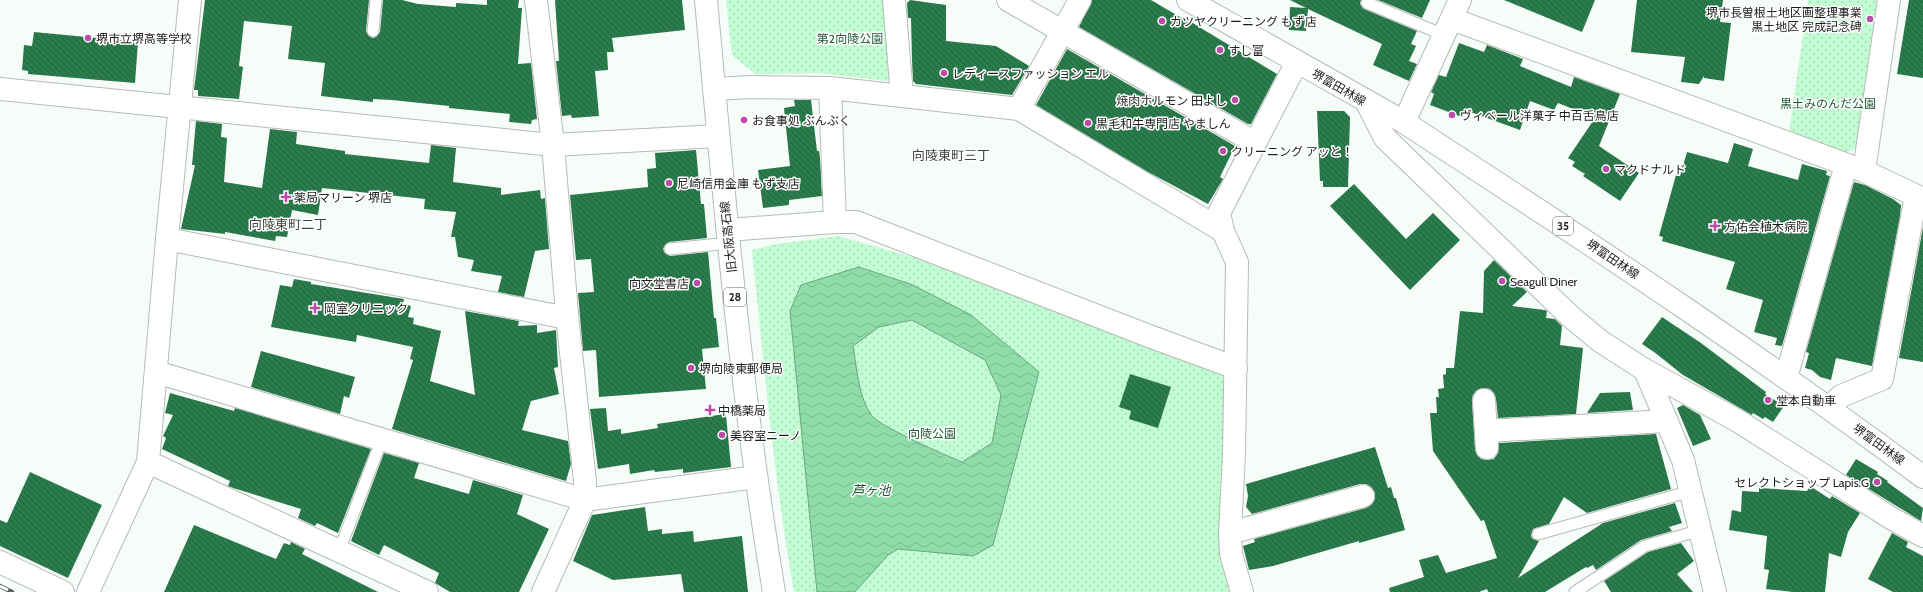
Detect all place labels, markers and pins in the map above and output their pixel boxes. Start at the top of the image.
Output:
place label: 堺市長曽根土地区画整理事業 黒土地区 完成記念碑 [1706,5,1862,34]
place label: カツヤクリーニング もず店 [1170,14,1317,29]
marker: 堺市長曽根土地区画整理事業 黒土地区 完成記念碑 [1865,14,1875,24]
marker: カツヤクリーニング もず店 [1157,16,1167,26]
place label: 堺市立堺高等学校 [96,31,192,46]
marker: 堺市立堺高等学校 [83,33,93,43]
place label: すし富 [1228,43,1264,58]
marker: すし富 [1215,45,1225,55]
place label: レディースファッション エル [952,66,1109,81]
marker: レディースファッション エル [939,68,949,78]
place label: 焼肉ホルモン 田よし [1116,93,1227,108]
marker: 焼肉ホルモン 田よし [1230,95,1240,105]
place label: ヴィベール洋菓子 中百舌鳥店 [1460,108,1619,123]
marker: ヴィベール洋菓子 中百舌鳥店 [1447,110,1457,120]
place label: お食事処 ぶんぶく [752,113,851,128]
marker: お食事処 ぶんぶく [739,115,749,125]
place label: 黒毛和牛専門店 やましん [1096,116,1231,131]
marker: 黒毛和牛専門店 やましん [1083,118,1093,128]
place label: クリーニング アッと！ [1231,144,1354,159]
marker: クリーニング アッと！ [1218,146,1228,156]
place label: マクドナルド [1614,162,1686,177]
marker: マクドナルド [1601,164,1611,174]
place label: 尼崎信用金庫 もず支店 [677,176,800,191]
marker: 尼崎信用金庫 もず支店 [664,178,674,188]
place label: 薬局マリーン 堺店 [294,190,392,205]
marker: 薬局マリーン 堺店 [281,192,291,202]
place label: 方佑会植木病院 [1724,219,1808,234]
marker: 方佑会植木病院 [1709,220,1721,232]
place label: Seagull Diner [1510,274,1578,289]
place label: 向文堂書店 [629,276,689,291]
marker: Seagull Diner [1497,276,1507,286]
marker: 向文堂書店 [692,278,702,288]
place label: 岡室クリニック [324,301,408,316]
marker: 岡室クリニック [309,302,321,314]
place label: 堺向陵東郵便局 [699,361,783,376]
marker: 堺向陵東郵便局 [686,363,696,373]
place label: 堂本自動車 [1776,393,1836,408]
marker: 堂本自動車 [1763,395,1773,405]
place label: 中橋薬局 [718,403,766,418]
marker: 中橋薬局 [705,405,715,415]
place label: 美容室ニーノ [730,428,801,443]
marker: 美容室ニーノ [717,430,727,440]
place label: セレクトショップ Lapis.G [1734,475,1869,490]
marker: セレクトショップ Lapis.G [1872,477,1882,487]

